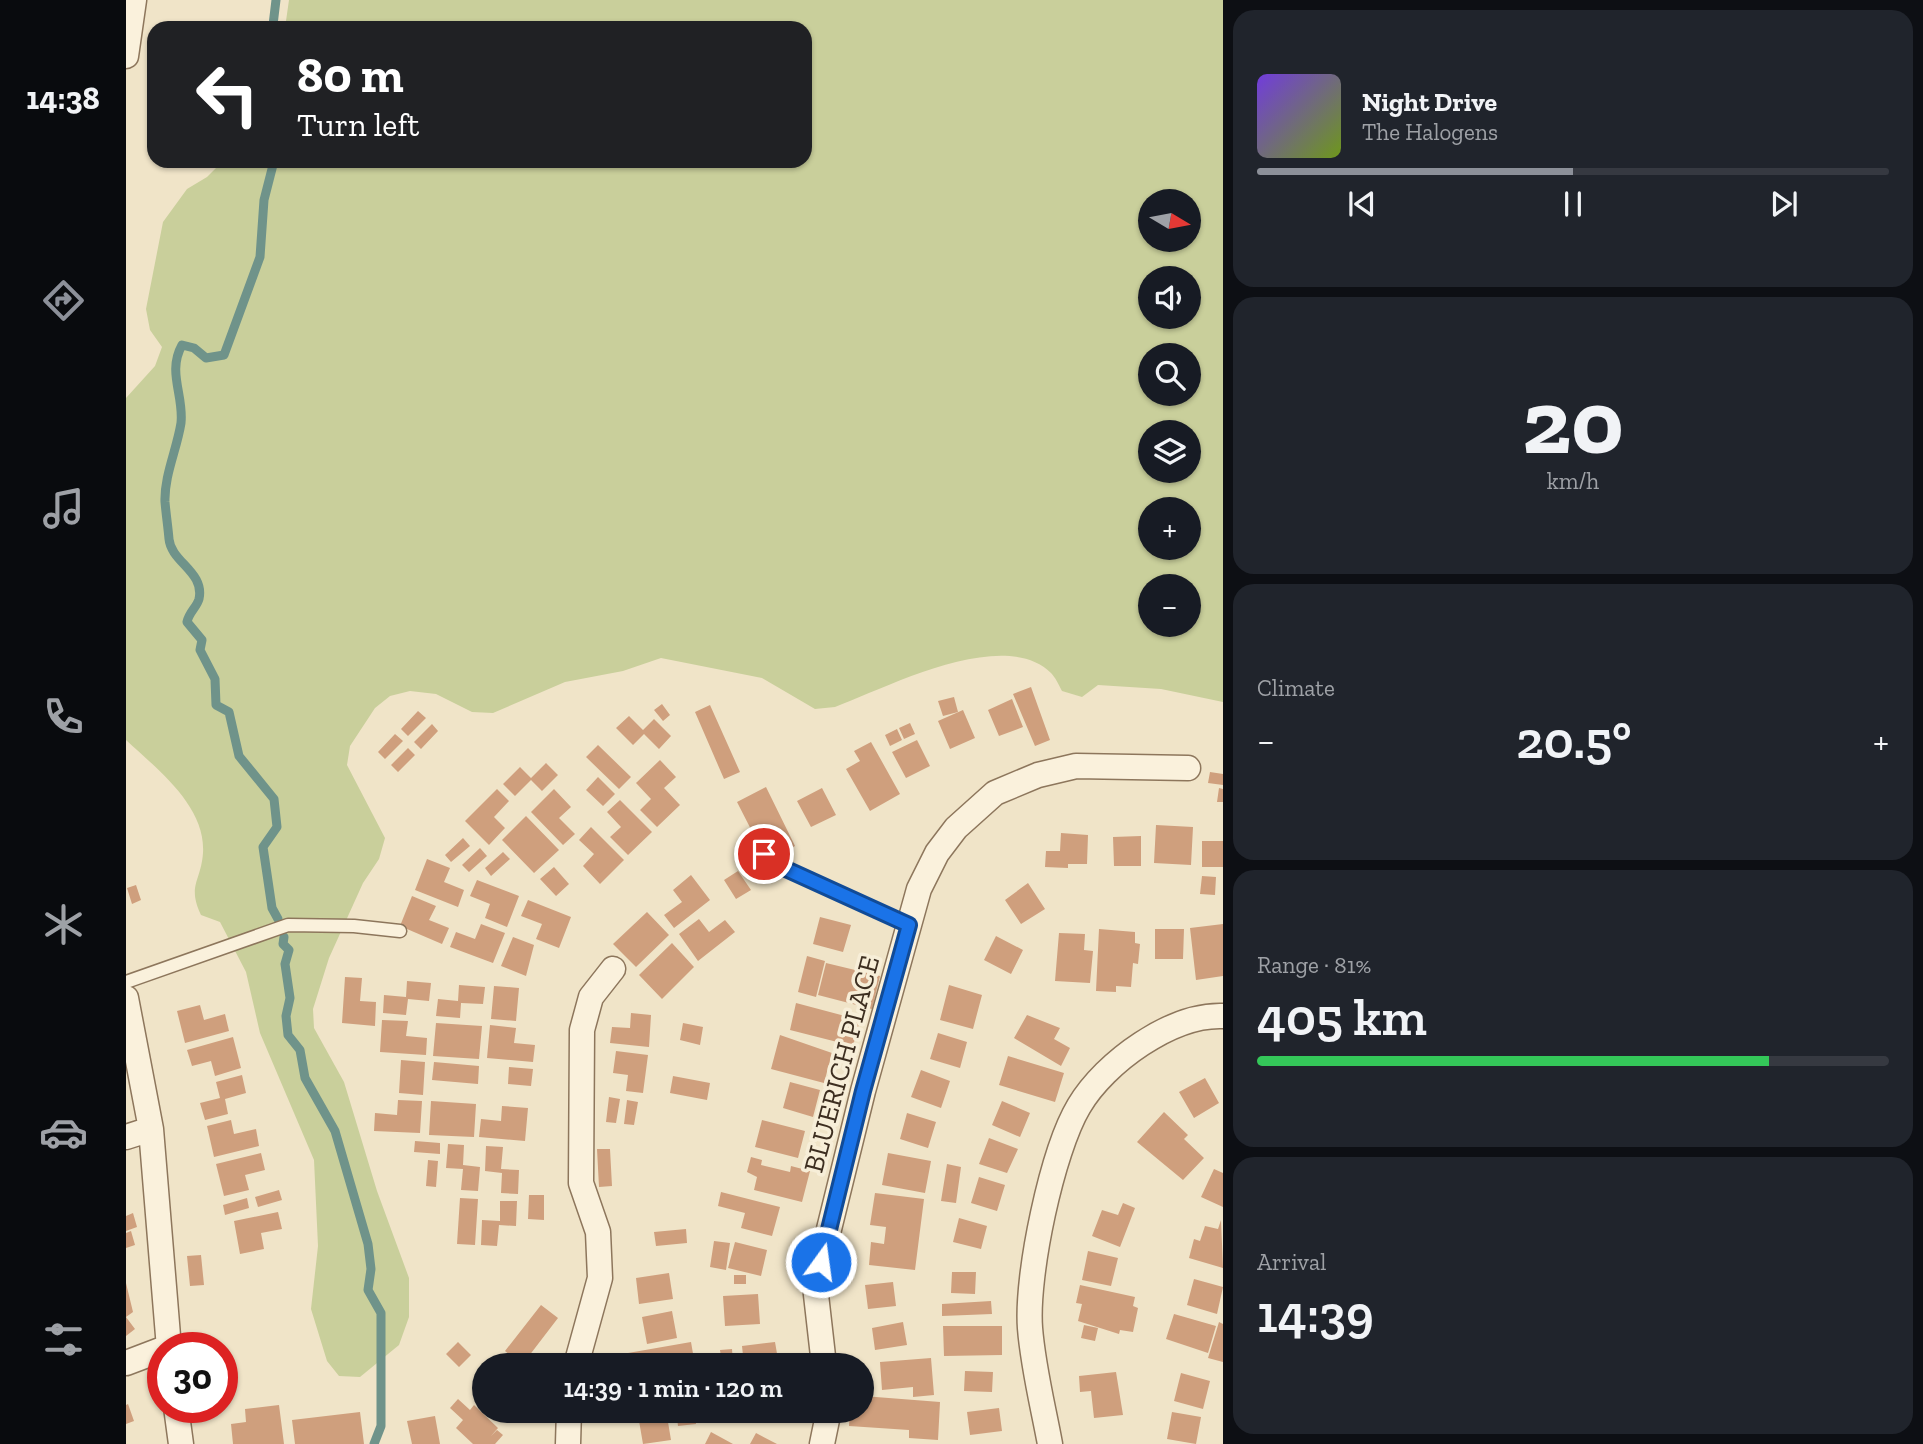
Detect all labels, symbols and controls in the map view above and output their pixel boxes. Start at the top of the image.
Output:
text: 80 m [297,46,404,105]
icon: left [182,49,273,140]
text: 14:38 [26,79,100,117]
text: Night Drive [1362,86,1497,118]
text: Turn left [297,106,419,144]
text: The Halogens [1362,118,1498,146]
icon: previous [1343,185,1381,223]
icon: pause [1554,185,1592,223]
icon: next [1765,185,1803,223]
north arrow [1138,189,1200,252]
map controls [1138,189,1201,637]
button: sound [1138,266,1201,329]
icon: directions [39,276,88,325]
button: search [1138,343,1201,406]
text: 20 [1522,367,1624,476]
button: layers [1138,420,1201,483]
text: km/h [1547,467,1599,495]
icon: music [39,484,88,533]
button: + [1138,497,1201,560]
button: − [1138,574,1201,637]
text: Climate [1257,674,1335,702]
icon: phone [39,692,88,741]
text: 20.5° [1516,709,1632,771]
text: − [1257,718,1275,764]
text: + [1873,718,1889,764]
pin [734,824,794,884]
icon: arrive [745,835,783,873]
icon: climate [39,900,88,949]
text: Range · 81% [1257,951,1371,979]
street label: BLUERICH PLACE [797,952,886,1176]
text: 405 km [1257,986,1427,1048]
icon: car [39,1108,88,1157]
position arrow [784,1225,858,1299]
text: Arrival [1257,1248,1326,1276]
text: 14:39 [1257,1283,1374,1345]
icon: filters [39,1315,88,1364]
speed limit sign: 30 [147,1332,238,1423]
text: 14:39 · 1 min · 120 m [563,1372,783,1404]

